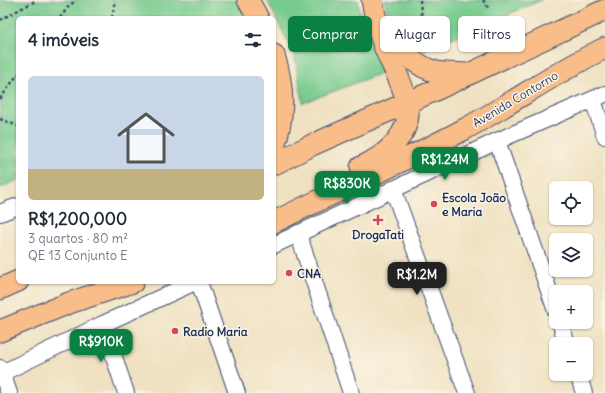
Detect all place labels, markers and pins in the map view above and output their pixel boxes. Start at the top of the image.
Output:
pin: R$1.24M [408,147,482,181]
pin: R$830K [314,171,380,205]
place label: Escola João e Maria [442,190,506,219]
marker: Escola João e Maria [429,199,439,209]
marker: DrogaTati [373,215,383,225]
place label: DrogaTati [352,227,404,243]
pin: R$1.2M [384,262,450,296]
place label: CNA [297,266,321,281]
marker: CNA [284,268,294,278]
place label: Radio Maria [183,324,248,339]
marker: Radio Maria [170,326,180,336]
pin: R$910K [68,329,134,363]

